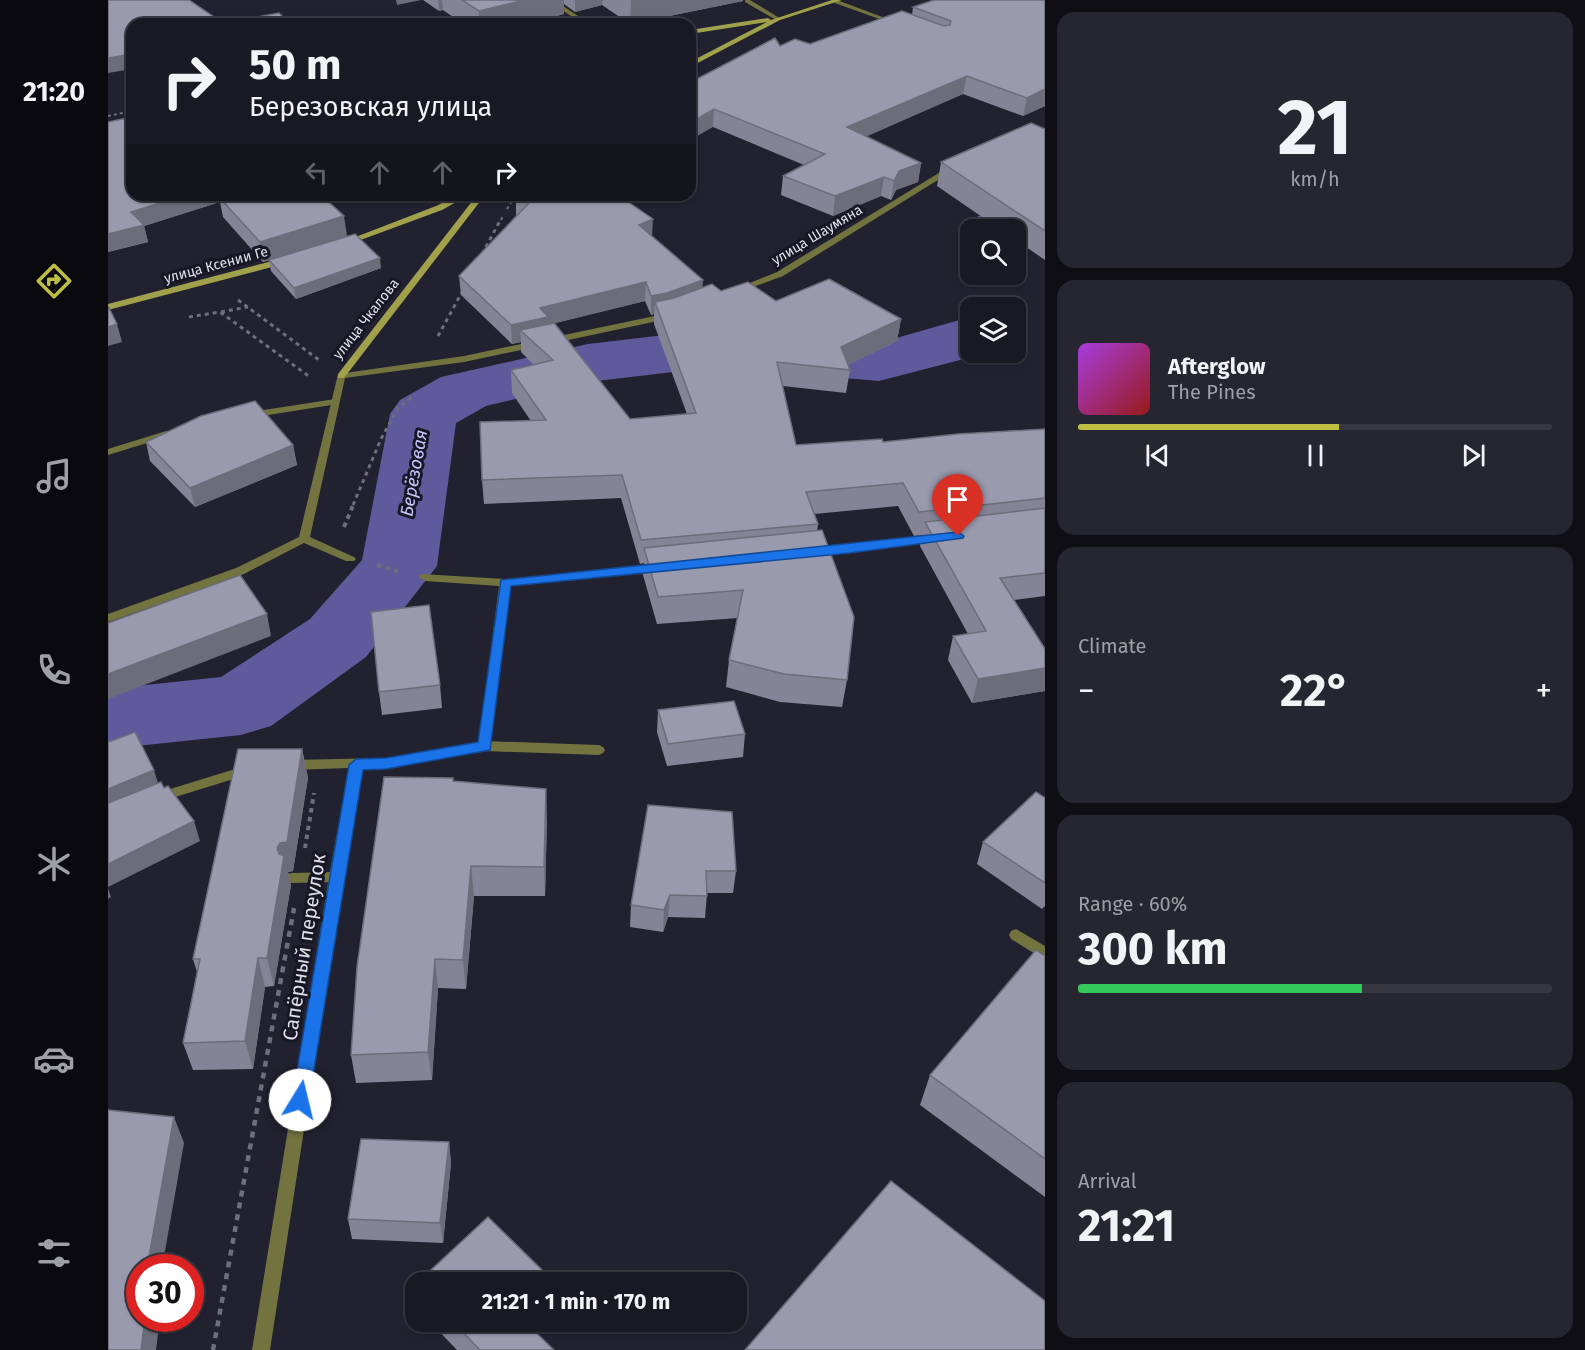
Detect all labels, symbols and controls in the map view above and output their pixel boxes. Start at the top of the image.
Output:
text: 50 m [249,40,342,90]
icon: right [150,42,228,120]
text: 21:20 [23,76,85,108]
text: 21 [1278,81,1352,175]
text: Березовская улица [249,91,492,123]
icon: left [300,156,333,189]
icon: ahead [363,156,396,189]
icon: ahead [426,156,459,189]
icon: right [489,156,522,189]
text: km/h [1290,167,1340,191]
street label: улица Шаумяна [769,201,865,269]
map controls [960,219,1026,363]
button: search [960,219,1026,285]
street label: улица Ксении Ге [162,243,270,287]
icon: directions [33,260,75,302]
street label: улица Чкалова [329,275,403,363]
button: layers [960,297,1026,363]
text: Afterglow [1168,353,1265,380]
text: The Pines [1168,380,1255,404]
water label: Берёзовая [396,428,432,518]
icon: previous [1141,439,1174,472]
icon: pause [1299,439,1332,472]
icon: next [1457,439,1490,472]
icon: music [33,455,75,497]
pin [932,474,983,536]
icon: arrive [941,483,974,516]
text: Climate [1078,634,1146,658]
icon: phone [33,649,75,691]
text: 22° [1280,664,1350,718]
text: − [1078,671,1095,711]
text: + [1536,671,1552,711]
icon: climate [33,843,75,885]
street label: Сапёрный переулок [277,851,331,1042]
text: Range · 60% [1078,892,1187,916]
text: 300 km [1078,922,1228,976]
icon: car [33,1038,75,1080]
position arrow [268,1068,332,1132]
text: Arrival [1078,1169,1137,1193]
text: 21:21 [1078,1199,1175,1253]
icon: filters [33,1232,75,1274]
speed limit sign: 30 [126,1254,204,1332]
text: 21:21 · 1 min · 170 m [482,1288,670,1315]

